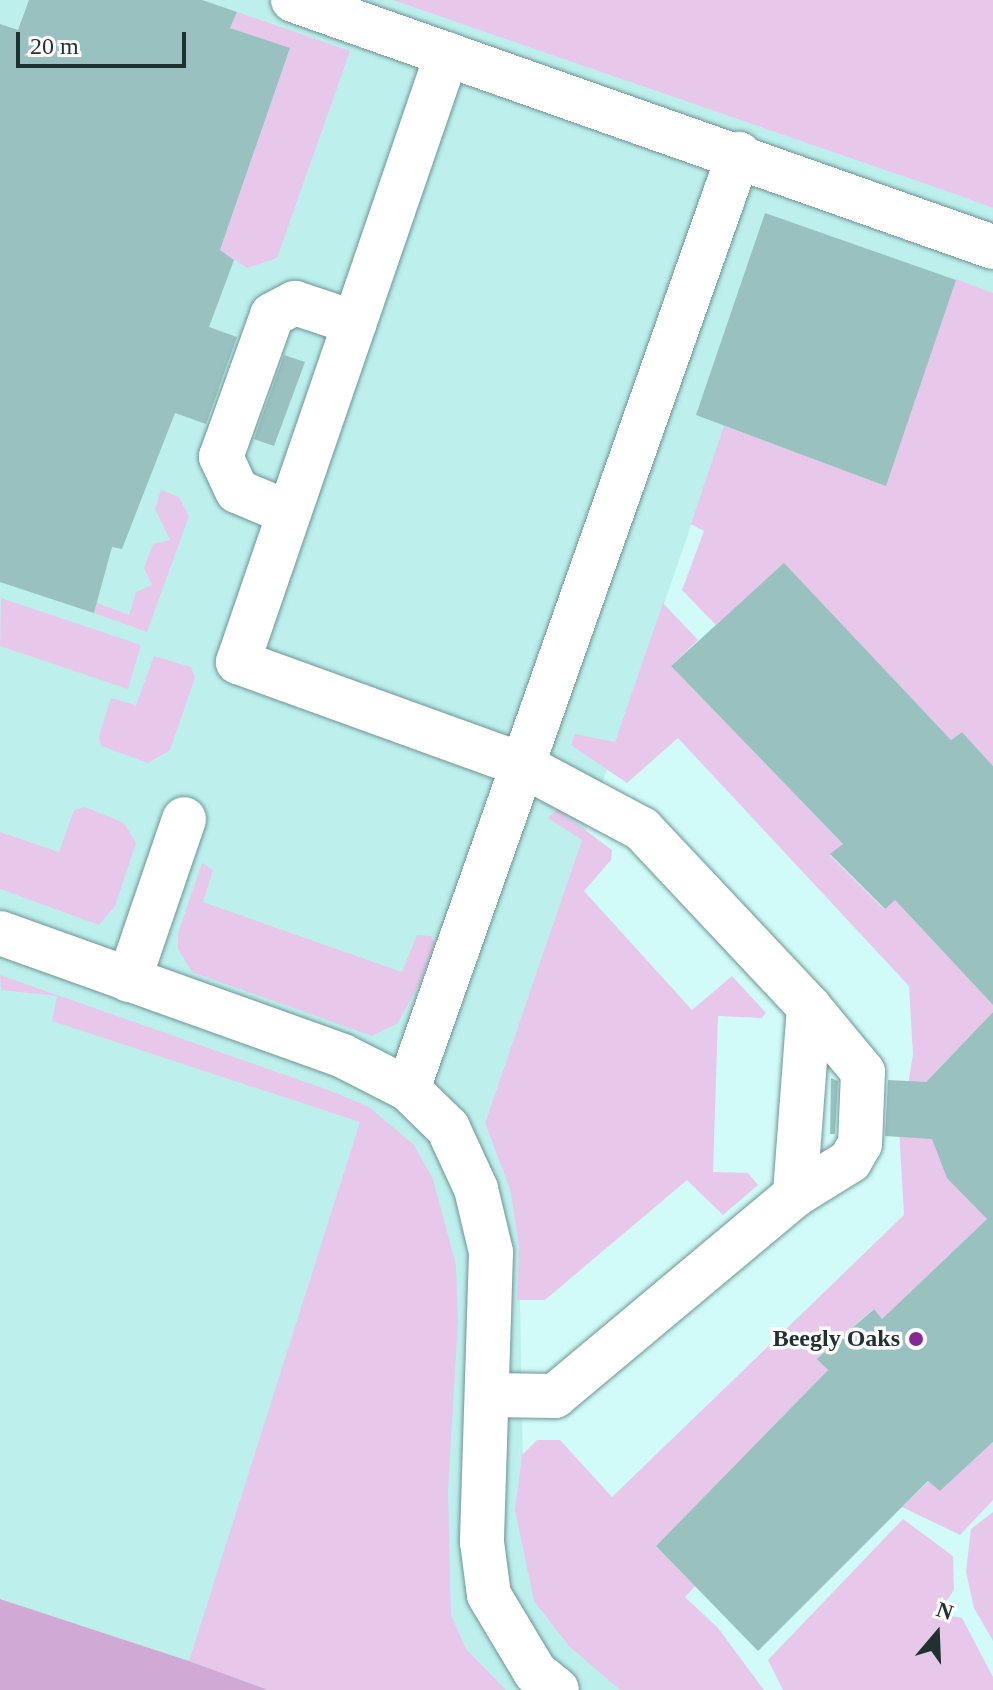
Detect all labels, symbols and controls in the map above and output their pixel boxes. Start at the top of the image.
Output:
scale bar [20,16,190,66]
text: 20 m [30,33,79,59]
place label: Beegly Oaks [773,1325,900,1353]
marker: Beegly Oaks [907,1330,925,1348]
north arrow [897,1594,977,1674]
text: N [933,1596,957,1625]

